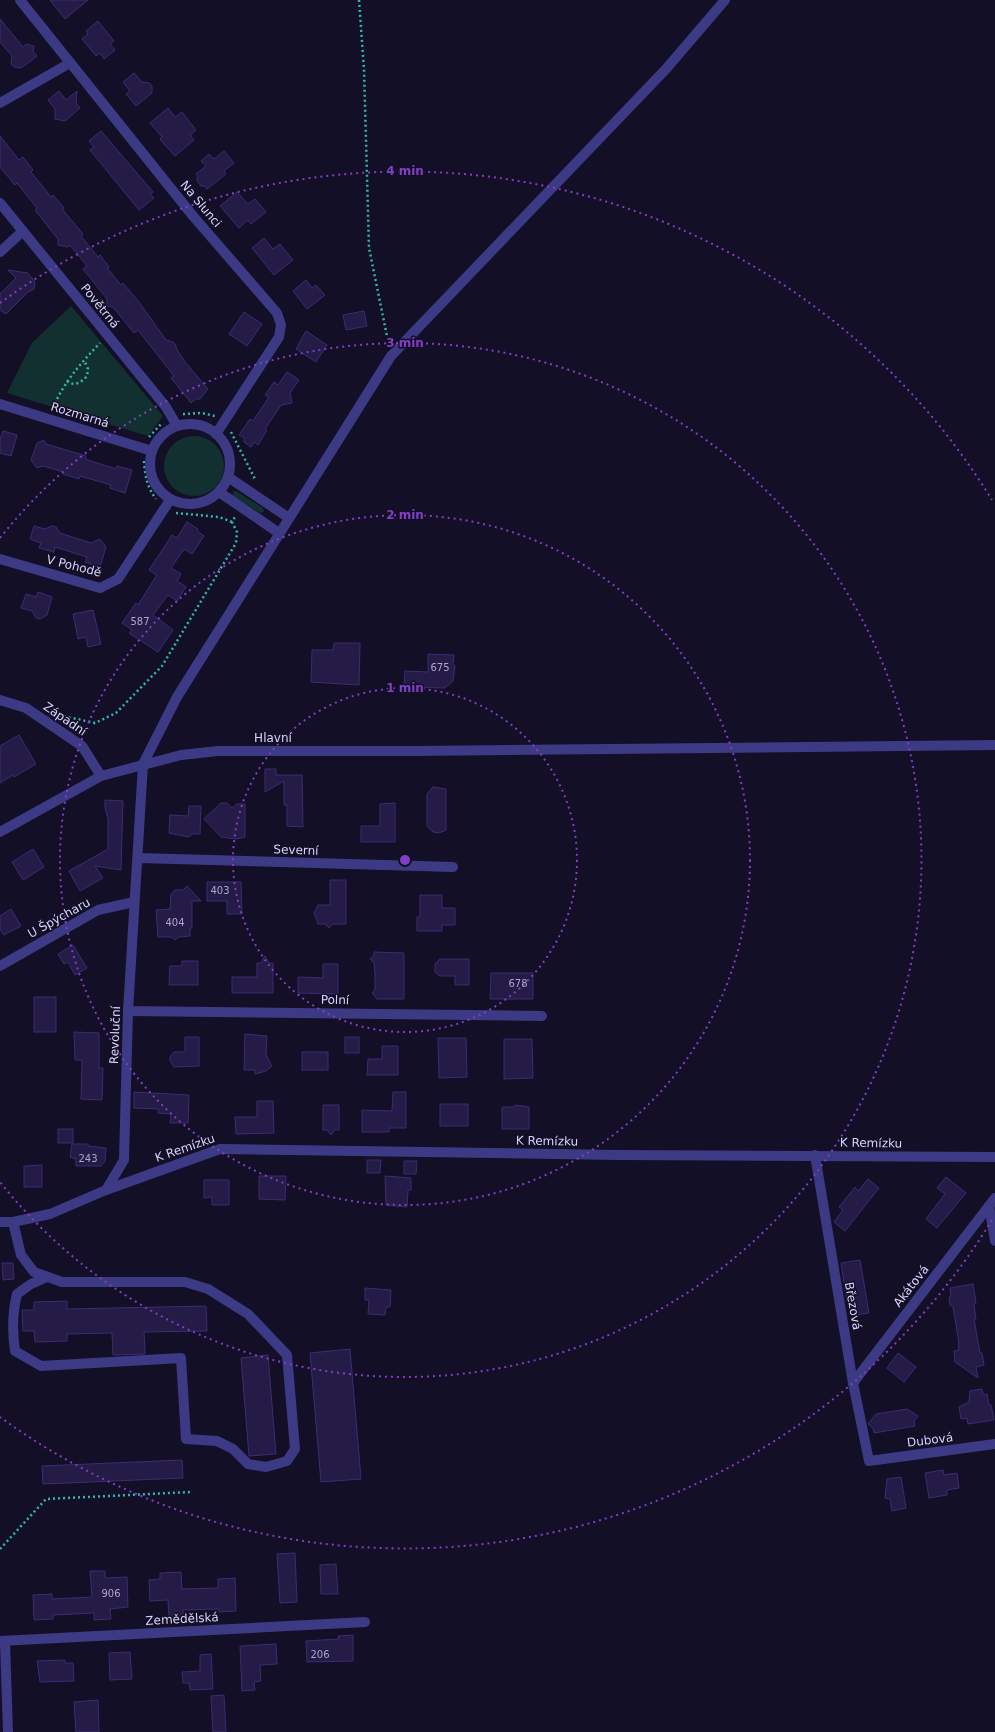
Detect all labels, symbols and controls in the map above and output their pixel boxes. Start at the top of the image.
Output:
text: 4 min [386,164,424,178]
street label: Na Slunci [178,178,224,230]
street label: Povětrná [78,281,122,331]
text: 3 min [386,336,424,350]
street label: Rozmarná [49,400,111,430]
text: 2 min [386,508,424,522]
street label: V Pohodě [45,552,103,580]
house number: 587 [130,616,150,627]
house number: 675 [430,662,450,673]
text: 1 min [386,681,424,695]
street label: Západní [41,699,90,739]
street label: Hlavní [254,731,293,745]
street label: Severní [273,842,319,858]
centre of rings [398,853,412,867]
house number: 403 [210,885,230,896]
street label: U Špýcharu [25,894,93,941]
house number: 404 [165,917,185,928]
house number: 678 [508,978,528,989]
street label: Polní [321,993,350,1007]
street label: Revoluční [107,1005,123,1064]
street label: K Remízku [153,1131,217,1165]
street label: K Remízku [516,1133,578,1149]
street label: K Remízku [840,1135,902,1151]
house number: 243 [78,1153,98,1164]
street label: Akátová [890,1262,932,1310]
street label: Březová [842,1281,864,1331]
street label: Dubová [906,1430,954,1450]
house number: 906 [101,1588,121,1599]
street label: Zemědělská [145,1610,219,1628]
house number: 206 [310,1649,330,1660]

